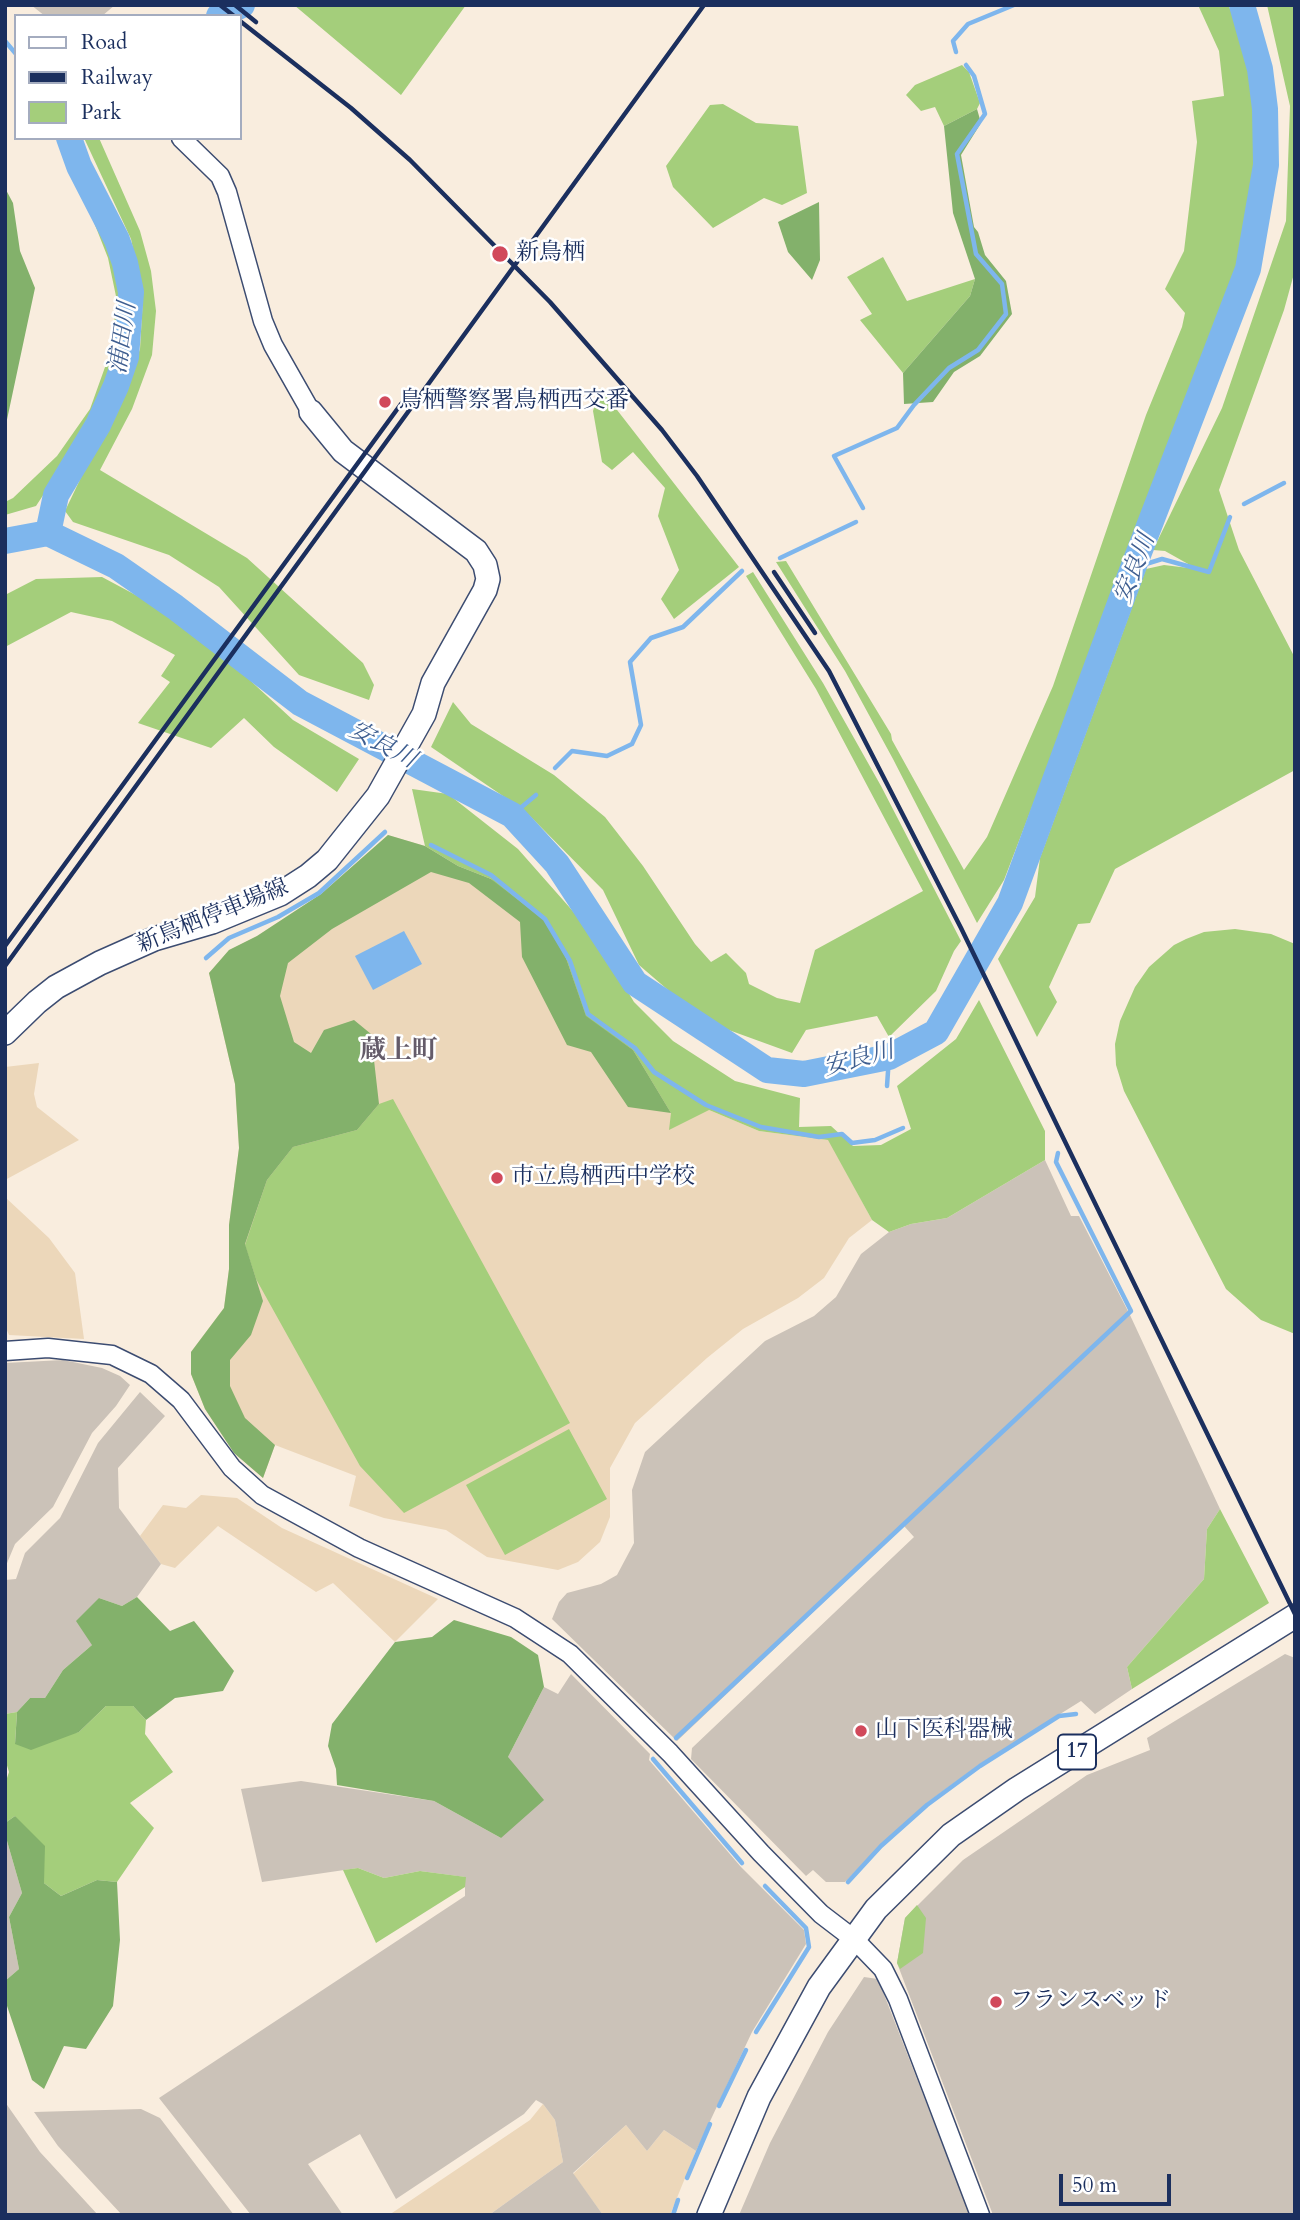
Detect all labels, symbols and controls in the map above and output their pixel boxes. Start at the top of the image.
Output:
legend [14,14,242,140]
text: Road [81,28,127,57]
text: Railway [81,63,153,92]
text: Park [81,98,121,127]
place label: 新鳥栖 [516,240,585,268]
marker: 新鳥栖 [490,244,510,264]
water label: 浦田川 [105,300,143,376]
place label: 鳥栖警察署鳥栖西交番 [399,388,629,416]
marker: 鳥栖警察署鳥栖西交番 [377,394,393,410]
water label: 安良川 [1110,530,1162,608]
water label: 安良川 [343,716,421,776]
street label: 新鳥栖停車場線 [133,874,293,960]
district label: 蔵上町 [360,1036,438,1068]
water label: 安良川 [820,1037,898,1083]
place label: 市立鳥栖西中学校 [511,1164,695,1192]
marker: 市立鳥栖西中学校 [489,1170,505,1186]
place label: 山下医科器械 [875,1717,1013,1745]
marker: 山下医科器械 [853,1723,869,1739]
road number: 17 [1058,1734,1096,1770]
place label: フランスベッド [1010,1988,1171,2016]
marker: フランスベッド [988,1994,1004,2010]
scale bar [1062,2160,1174,2204]
text: 50 m [1072,2171,1117,2200]

